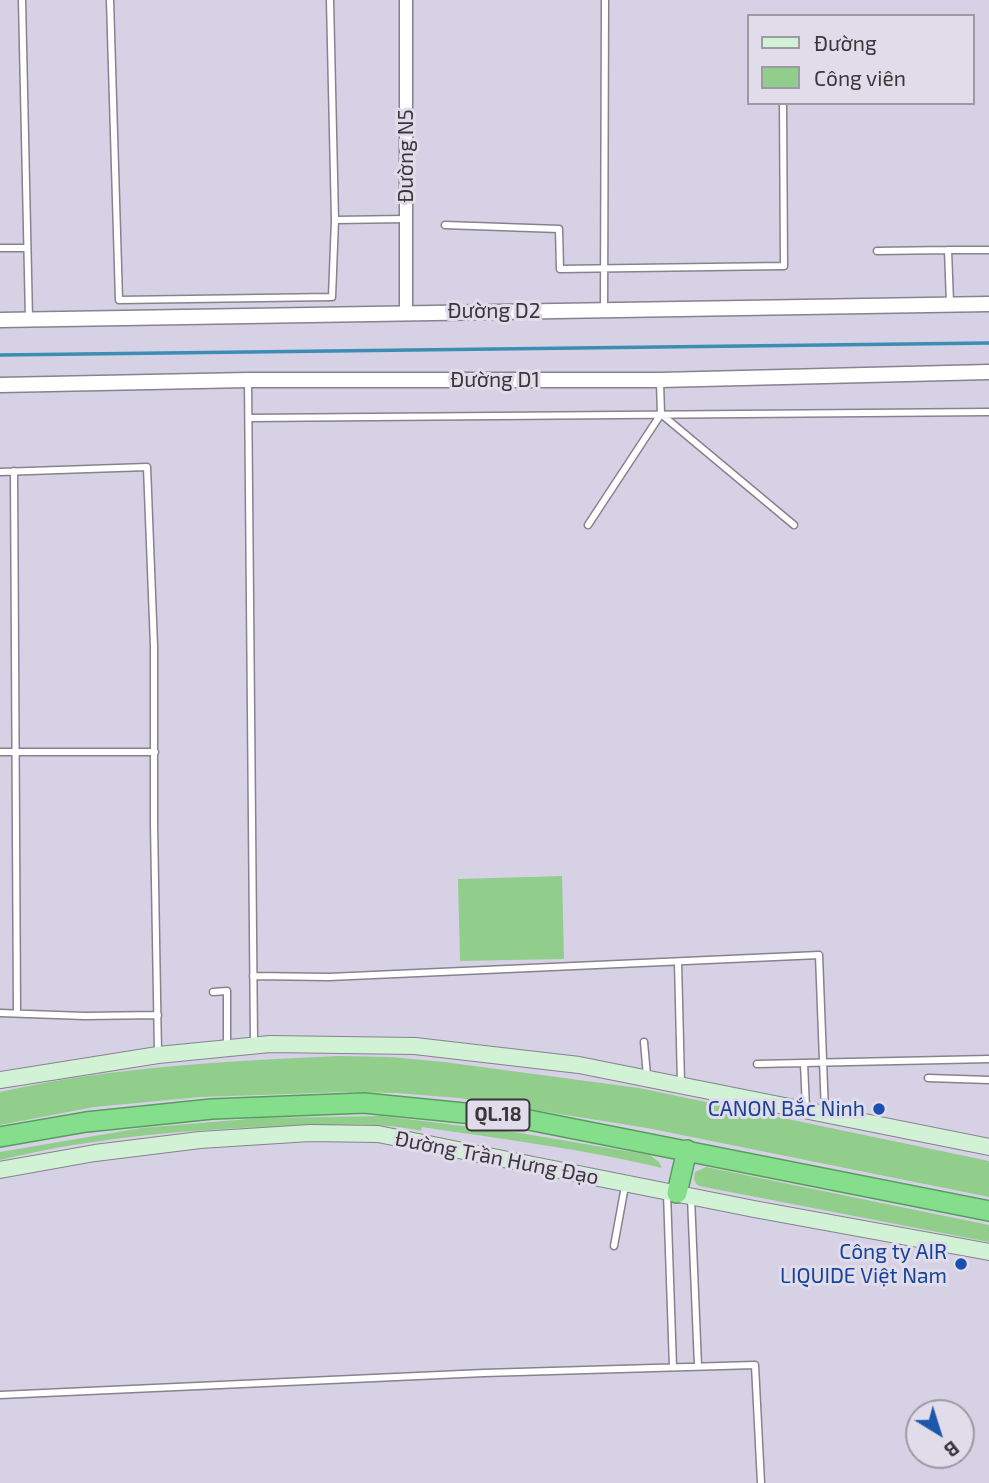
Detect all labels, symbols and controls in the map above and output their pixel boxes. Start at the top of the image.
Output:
legend [748,14,975,105]
text: Đường [814,30,877,55]
text: Công viên [814,65,906,90]
street label: Đường N5 [393,109,419,203]
street label: Đường D2 [447,298,541,324]
street label: Đường D1 [450,367,540,393]
place label: CANON Bắc Ninh [708,1096,865,1122]
road number: QL.18 [466,1100,530,1130]
marker: CANON Bắc Ninh [871,1101,887,1117]
street label: Đường Trần Hưng Đạo [393,1126,601,1190]
place label: Công ty AIR LIQUIDE Việt Nam [780,1239,947,1289]
marker: Công ty AIR LIQUIDE Việt Nam [953,1256,969,1272]
north arrow [905,1399,975,1469]
text: B [940,1437,964,1462]

